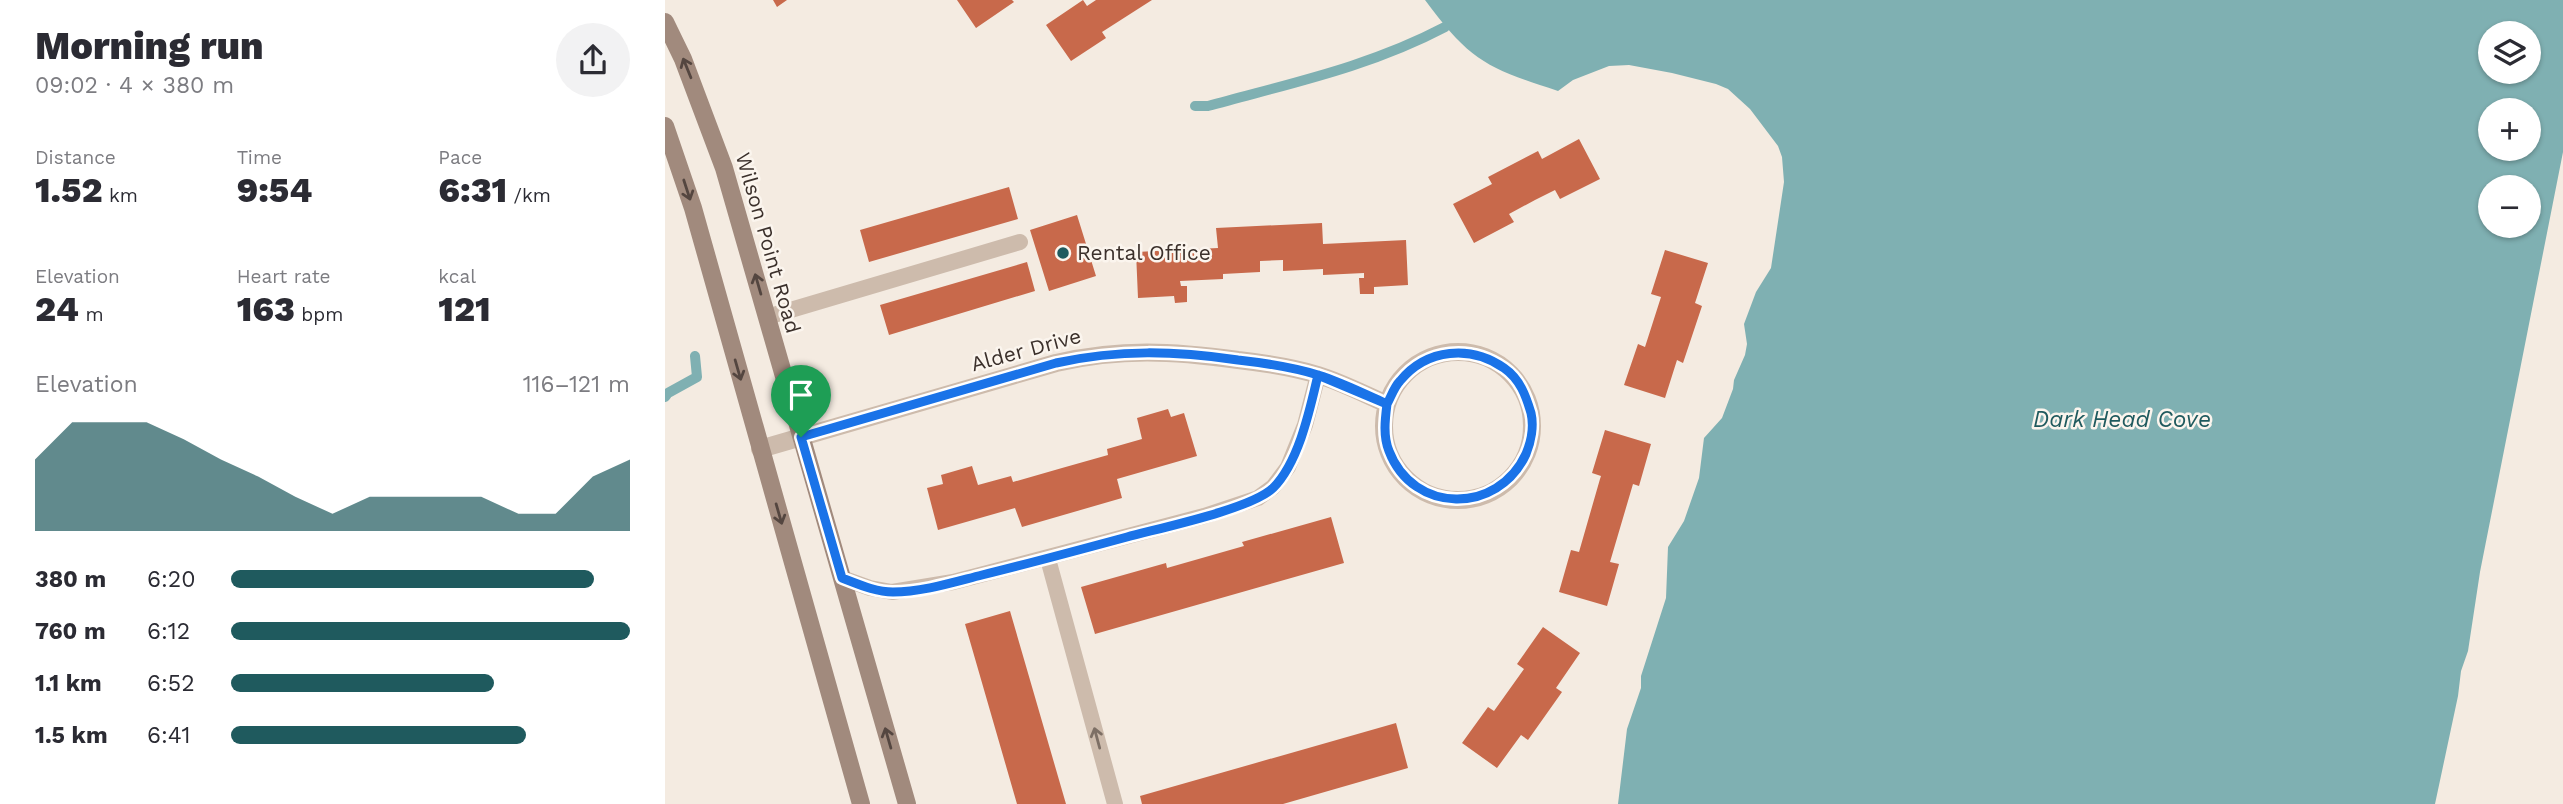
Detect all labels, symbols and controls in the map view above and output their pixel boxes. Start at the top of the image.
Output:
map controls [2478,21,2541,238]
button: layers [2478,21,2541,84]
button: share [556,23,630,97]
text: Morning run [35,24,264,68]
one-way arrow [679,58,692,80]
text: 09:02 · 4 × 380 m [35,72,234,99]
button: + [2478,98,2541,161]
text: Distance [35,146,116,169]
text: Time [237,146,282,169]
text: Pace [438,146,482,169]
street label: Wilson Point Road [731,150,806,336]
text: 1.52 [35,169,103,211]
text: 9:54 [237,169,312,211]
text: 6:31 [438,169,507,211]
button: − [2478,175,2541,238]
one-way arrow [682,179,694,201]
text: km [103,184,138,207]
text: /km [507,184,551,207]
place label: Rental Office [1077,240,1211,265]
marker: Rental Office [1055,245,1071,261]
text: Elevation [35,265,120,288]
text: Heart rate [237,265,331,288]
text: kcal [438,265,476,288]
one-way arrow [750,274,763,296]
text: 24 [35,288,79,330]
text: 163 [237,288,295,330]
text: 121 [438,288,491,330]
text: m [79,303,104,326]
text: bpm [295,303,343,326]
street label: Alder Drive [968,323,1084,376]
one-way arrow [732,359,745,381]
pin [771,365,831,437]
text: Elevation [35,371,138,398]
text: 116–121 m [523,371,630,398]
icon: arrive [782,376,820,414]
water label: Dark Head Cove [2033,406,2211,433]
one-way arrow [773,502,786,525]
text: 380 m [35,566,106,593]
text: 6:20 [147,566,196,593]
text: 760 m [35,618,106,645]
text: 6:12 [147,618,190,645]
text: 1.1 km [35,670,102,697]
text: 6:52 [147,670,195,697]
text: 1.5 km [35,722,108,749]
text: 6:41 [147,722,190,749]
one-way arrow [1090,727,1103,750]
one-way arrow [881,728,894,750]

